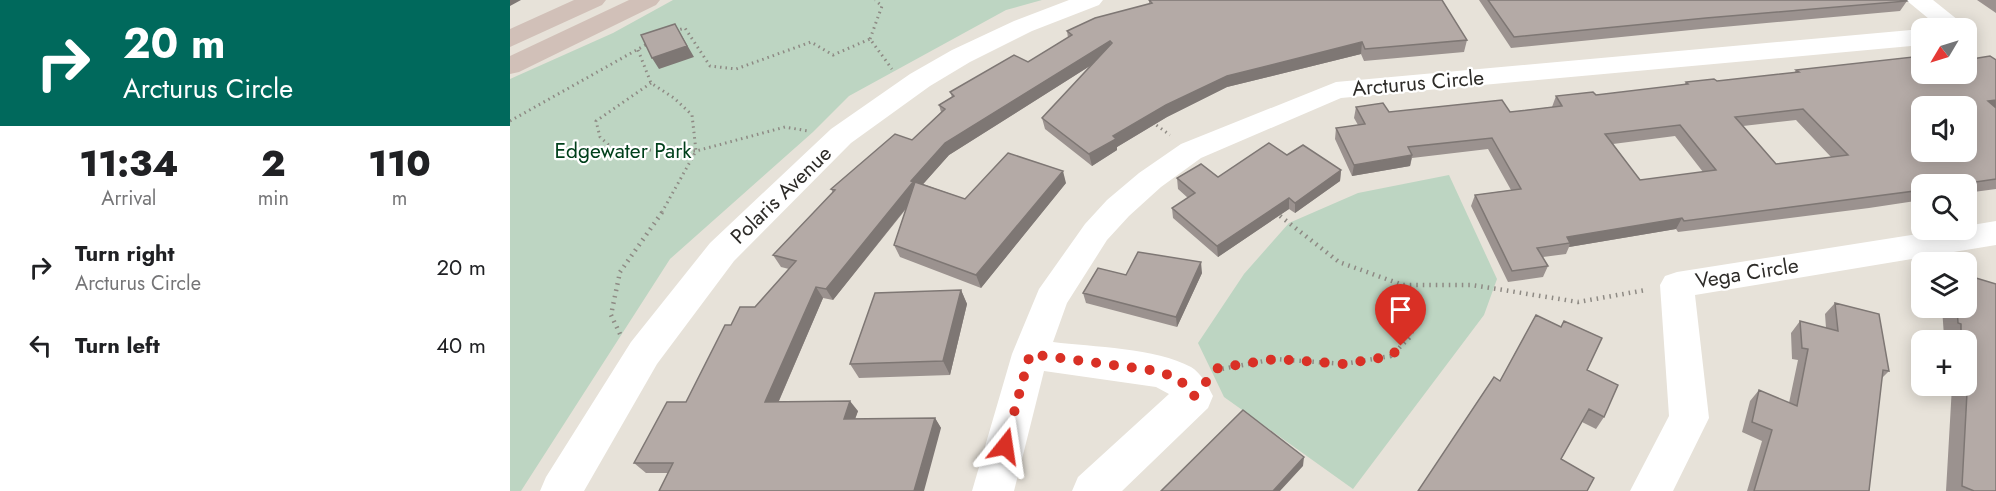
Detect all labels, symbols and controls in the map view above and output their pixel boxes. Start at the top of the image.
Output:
text: 20 m [123,13,225,74]
north arrow [1911,18,1977,84]
map controls [1911,18,1977,396]
icon: right [24,24,102,102]
street label: Arcturus Circle [1351,62,1485,104]
text: Arcturus Circle [123,69,293,108]
button: sound [1911,96,1977,162]
park label: Edgewater Park [554,136,692,166]
text: 11:34 [79,137,179,189]
text: 2 [261,137,286,189]
text: 110 [368,137,431,189]
street label: Polaris Avenue [724,139,838,251]
button: search [1911,174,1977,240]
text: Arrival [101,184,156,213]
text: min [258,184,289,213]
text: m [392,184,407,213]
text: Turn right [75,237,175,269]
street label: Vega Circle [1693,250,1801,296]
icon: right [24,251,57,284]
text: 20 m [437,251,486,283]
button: layers [1911,252,1977,318]
text: Arcturus Circle [75,269,201,298]
pin [1375,284,1426,346]
icon: arrive [1384,293,1417,326]
icon: left [24,329,57,362]
text: Turn left [75,329,160,361]
text: 40 m [436,329,486,361]
button: + [1911,330,1977,396]
position arrow [973,414,1037,478]

